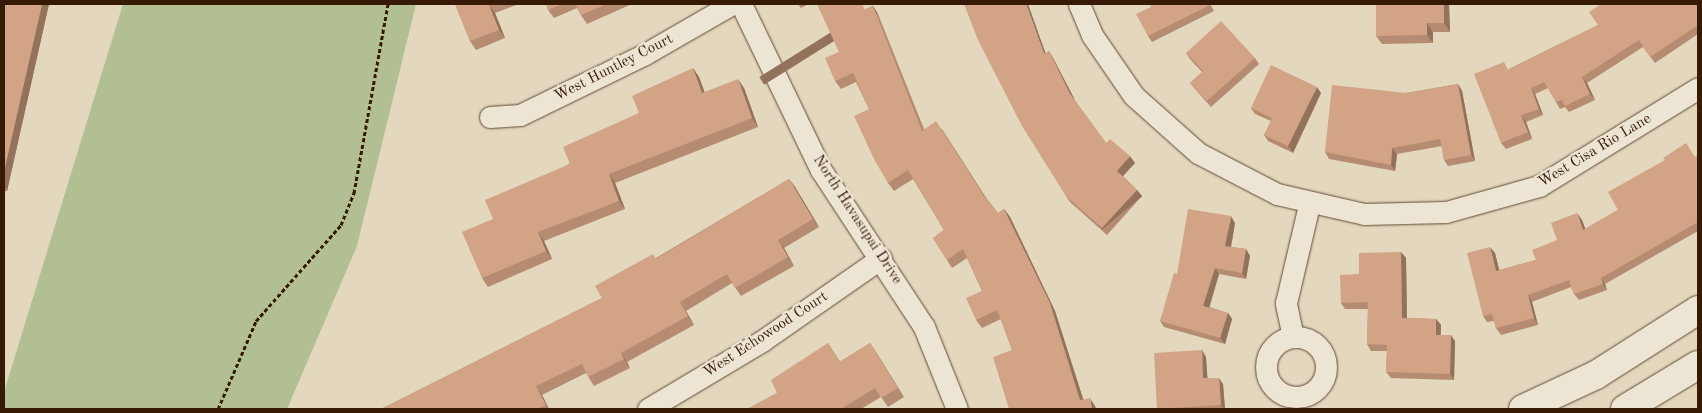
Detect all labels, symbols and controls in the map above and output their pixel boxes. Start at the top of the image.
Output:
street label: West Huntley Court [552,30,676,106]
street label: West Cisa Rio Lane [1535,110,1655,192]
street label: North Havasupai Drive [809,152,905,288]
street label: West Echowood Court [701,288,831,382]

